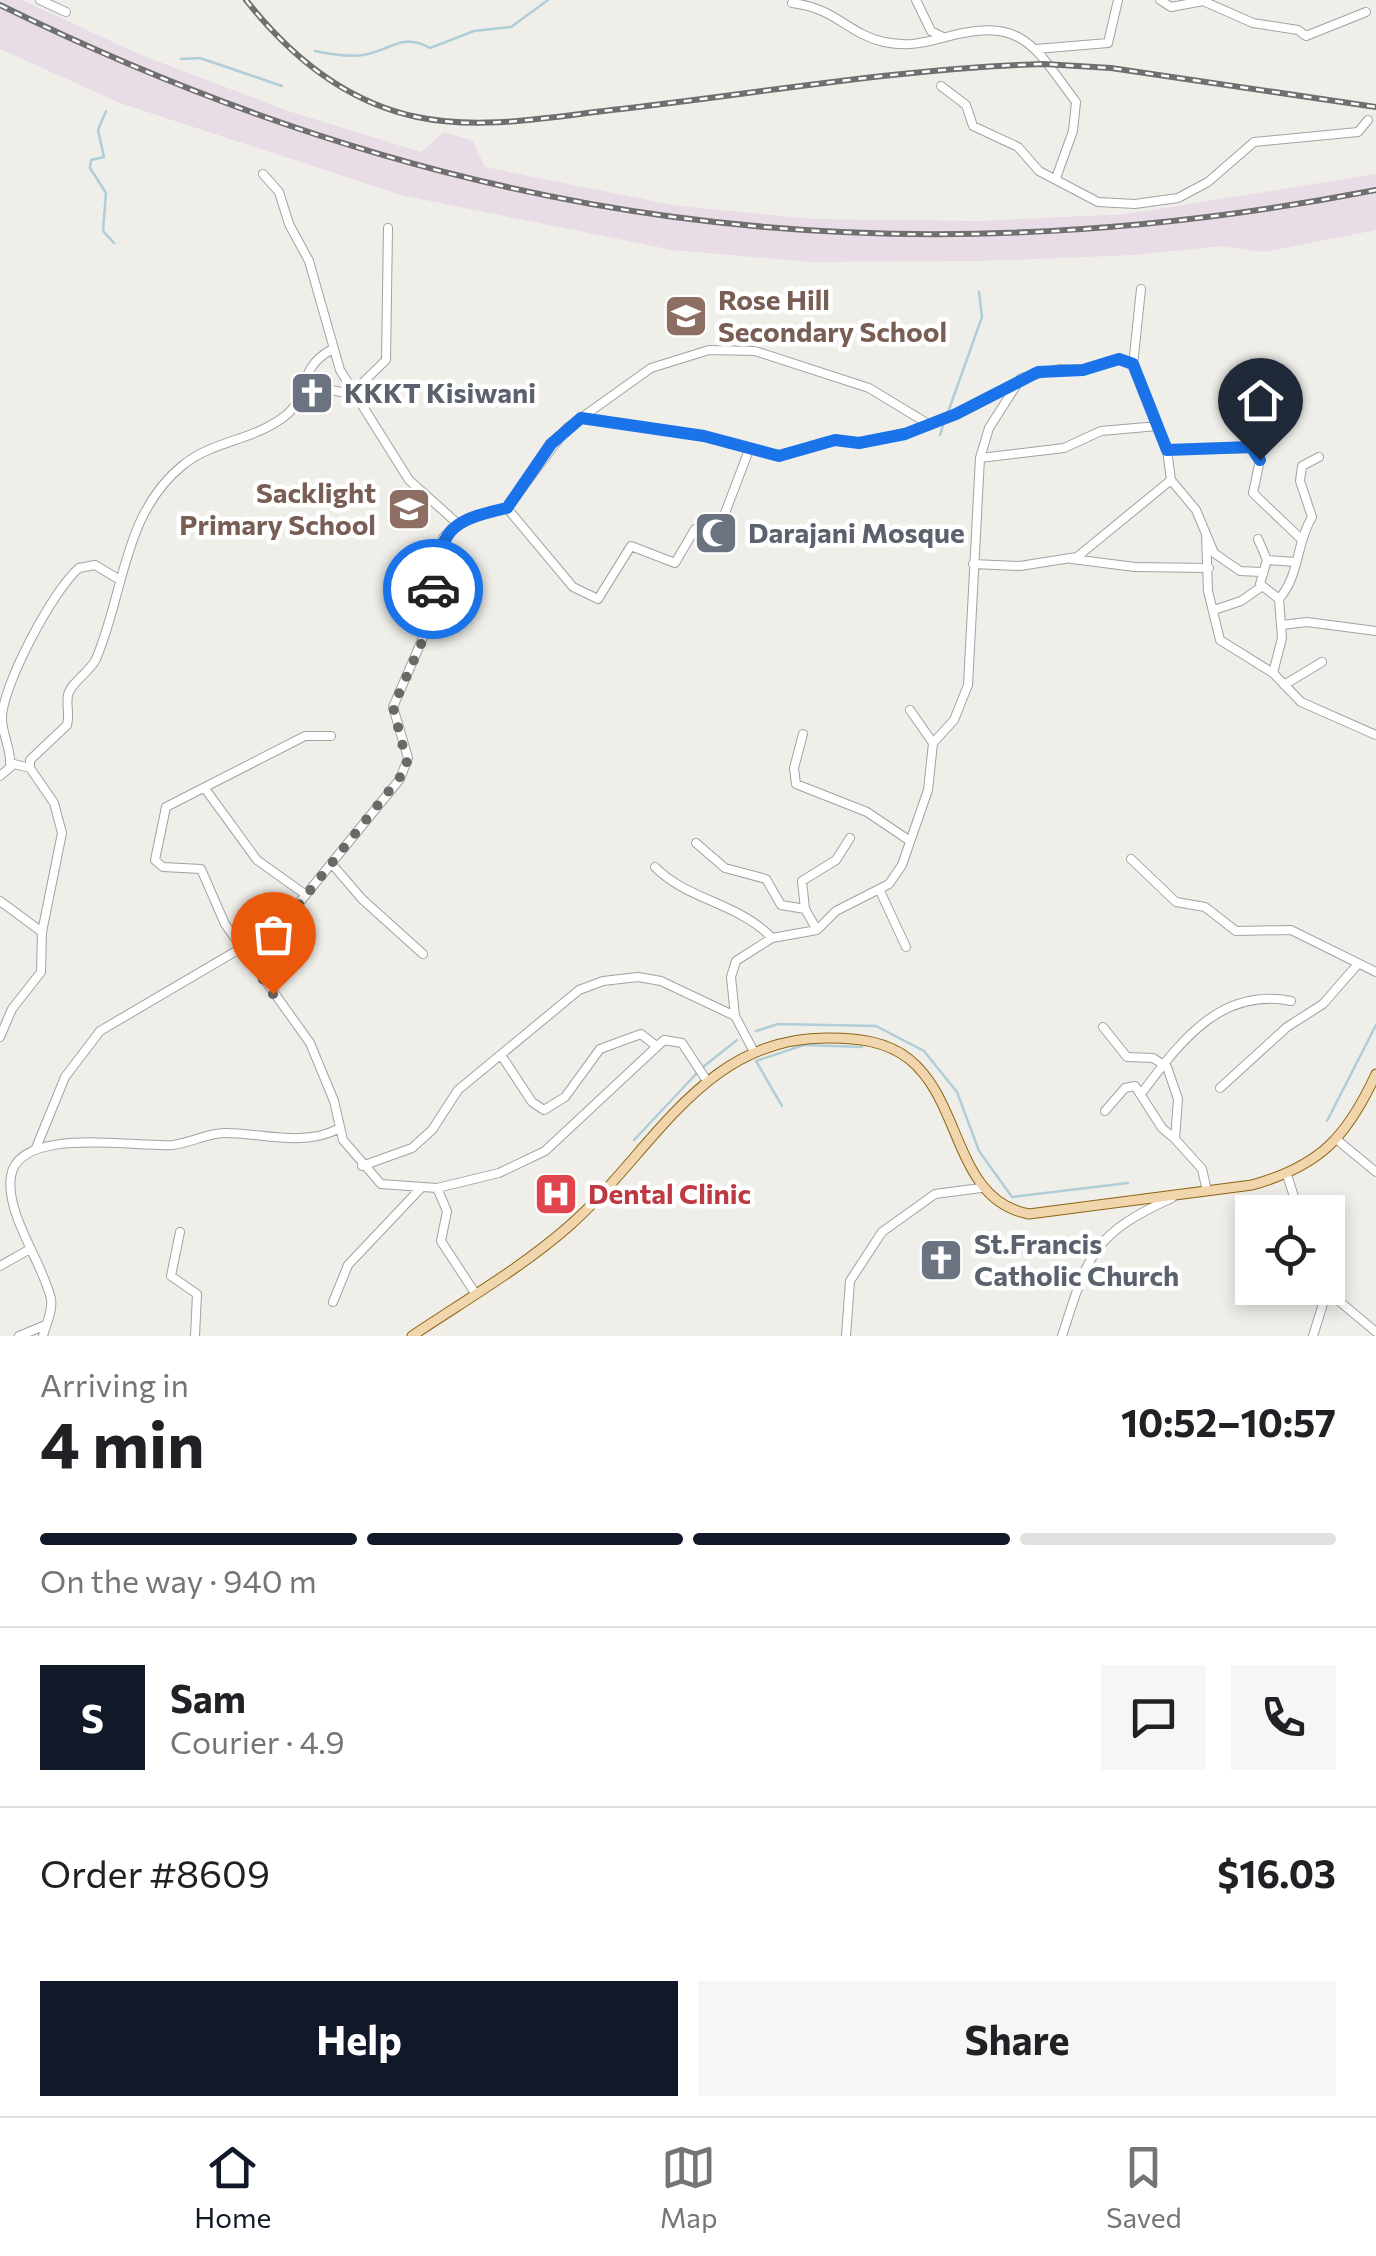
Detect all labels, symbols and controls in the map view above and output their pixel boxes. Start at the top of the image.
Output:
place label: Rose Hill Secondary School [718,282,947,348]
school or university icon: Rose Hill Secondary School [663,293,709,339]
pin [1218,358,1303,461]
church icon: KKKT Kisiwani [289,370,335,416]
icon: home [1233,373,1288,428]
place label: KKKT Kisiwani [344,375,536,409]
place label: Sacklight Primary School [179,475,376,541]
school or university icon: Sacklight Primary School [386,486,432,532]
mosque icon: Darajani Mosque [693,510,739,556]
place label: Darajani Mosque [748,515,965,549]
courier [383,539,483,639]
icon: car [406,562,461,617]
pin [231,892,316,995]
icon: bag [246,907,301,962]
hospital icon: Dental Clinic [533,1171,579,1217]
place label: Dental Clinic [588,1176,751,1210]
map controls [1235,1195,1345,1305]
button: locate [1235,1195,1345,1305]
place label: St.Francis Catholic Church [974,1226,1179,1292]
church icon: St.Francis Catholic Church [918,1237,964,1283]
text: Arriving in [40,1364,189,1404]
text: 10:52–10:57 [1121,1398,1336,1445]
text: 4 min [40,1402,205,1481]
text: On the way · 940 m [40,1560,317,1600]
button: chat [1101,1665,1206,1770]
button: phone [1231,1665,1336,1770]
text: Sam [170,1674,246,1721]
text: S [81,1694,104,1741]
text: Courier · 4.9 [170,1721,345,1761]
text: Order #8609 [40,1849,270,1896]
text: $16.03 [1217,1849,1336,1896]
button: Help [40,1981,678,2096]
button: Share [698,1981,1336,2096]
tab: Home [194,2140,271,2234]
tab: Map [660,2140,718,2234]
tab: Saved [1106,2140,1182,2234]

